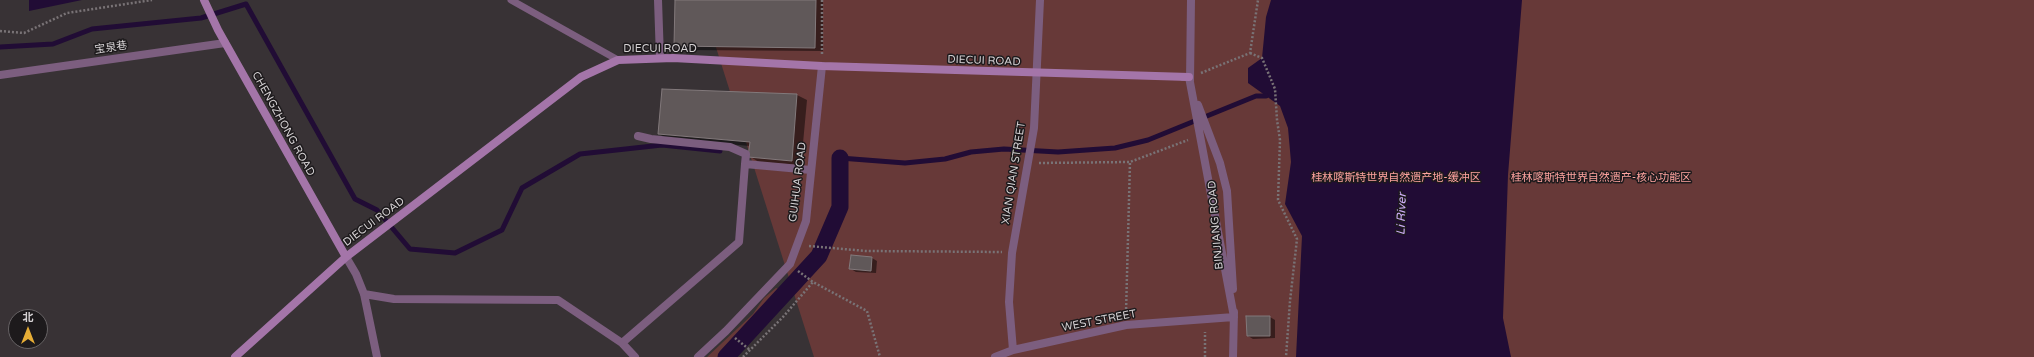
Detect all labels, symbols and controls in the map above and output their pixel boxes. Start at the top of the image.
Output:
street label: 宝泉巷 [94,39,128,57]
street label: DIECUI ROAD [623,42,697,56]
street label: DIECUI ROAD [947,53,1021,69]
street label: CHENGZHONG ROAD [249,69,317,179]
street label: XIAN QIAN STREET [999,121,1029,225]
street label: GUIHUA ROAD [787,141,809,223]
park label: 桂林喀斯特世界自然遗产地-缓冲区 [1311,171,1481,185]
park label: 桂林喀斯特世界自然遗产-核心功能区 [1511,171,1691,185]
street label: BINJIANG ROAD [1206,180,1226,270]
water label: Li River [1394,193,1410,235]
street label: DIECUI ROAD [341,195,407,249]
street label: WEST STREET [1061,307,1137,335]
north arrow [8,309,48,349]
text: 北 [23,311,34,324]

